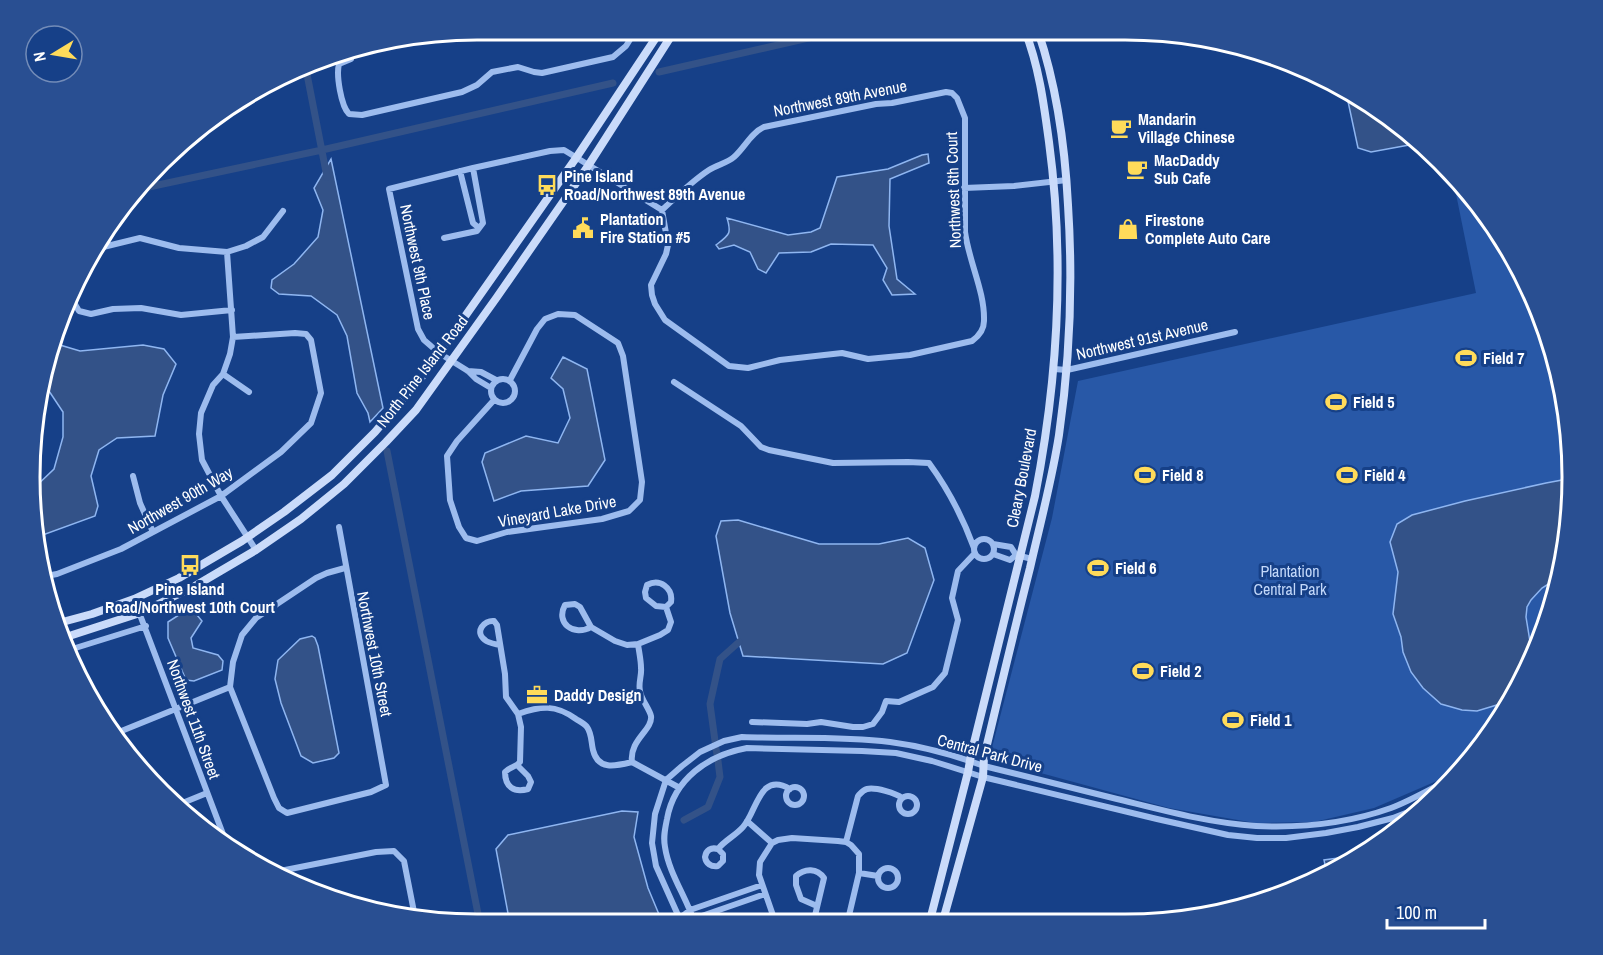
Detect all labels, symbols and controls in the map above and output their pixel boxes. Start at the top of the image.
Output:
north arrow [24,24,84,84]
text: N [28,50,51,64]
street label: Northwest 89th Avenue [771,74,909,122]
place label: Mandarin Village Chinese [1138,108,1235,148]
cafe icon: Mandarin Village Chinese [1109,116,1133,140]
street label: Northwest 6th Court [940,131,966,249]
place label: MacDaddy Sub Cafe [1154,149,1220,189]
cafe icon: MacDaddy Sub Cafe [1125,157,1149,181]
place label: Pine Island Road/Northwest 89th Avenue [564,165,745,205]
bus stop icon: Pine Island Road/Northwest 89th Avenue [535,173,559,197]
street label: Northwest 9th Place [395,202,441,322]
place label: Plantation Fire Station #5 [600,208,690,248]
place label: Firestone Complete Auto Care [1145,209,1271,249]
public building icon: Plantation Fire Station #5 [571,216,595,240]
shop icon: Firestone Complete Auto Care [1116,217,1140,241]
street label: North Pine Island Road [371,310,473,432]
street label: Northwest 91st Avenue [1074,313,1210,365]
sports icon: Field 7 [1454,346,1478,370]
place label: Field 7 [1483,347,1525,369]
sports icon: Field 5 [1324,390,1348,414]
place label: Field 5 [1353,391,1395,413]
street label: Cleary Boulevard [1001,427,1041,529]
street label: Northwest 90th Way [124,461,237,539]
sports icon: Field 8 [1133,463,1157,487]
sports icon: Field 4 [1335,463,1359,487]
place label: Field 8 [1162,464,1204,486]
place label: Field 4 [1364,464,1406,486]
street label: Vineyard Lake Drive [496,490,618,532]
bus stop icon: Pine Island Road/Northwest 10th Court [178,553,202,577]
sports icon: Field 6 [1086,556,1110,580]
place label: Field 6 [1115,557,1157,579]
park label: Plantation Central Park [1254,560,1327,600]
place label: Pine Island Road/Northwest 10th Court [105,578,276,618]
street label: Northwest 10th Street [352,590,398,719]
street label: Northwest 11th Street [162,656,226,782]
sports icon: Field 2 [1131,659,1155,683]
place label: Field 2 [1160,660,1202,682]
office icon: Daddy Design [525,683,549,707]
place label: Daddy Design [554,684,642,706]
sports icon: Field 1 [1221,708,1245,732]
place label: Field 1 [1250,709,1292,731]
street label: Central Park Drive [935,728,1045,778]
scale bar [1387,892,1484,930]
text: 100 m [1396,900,1437,925]

